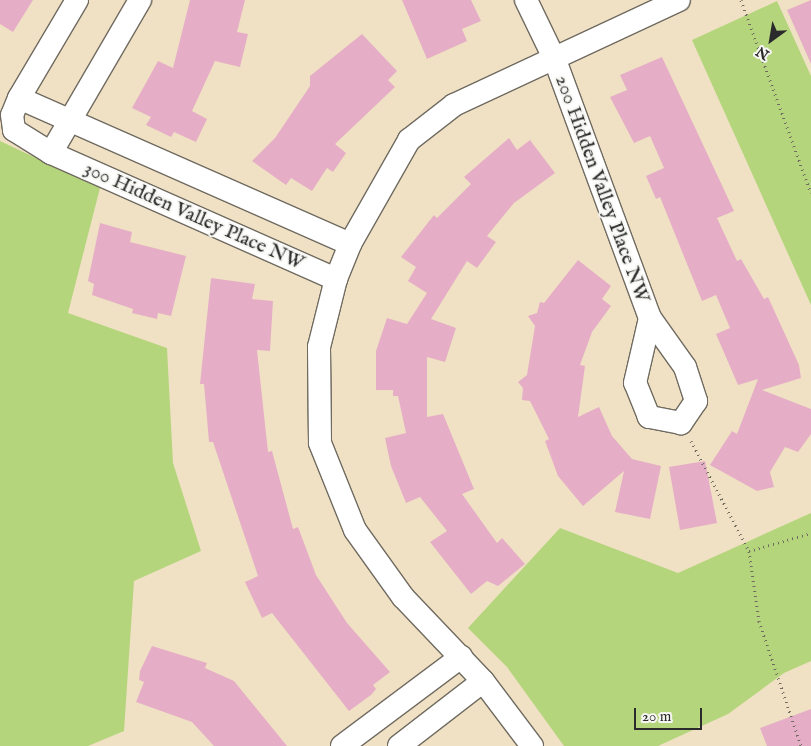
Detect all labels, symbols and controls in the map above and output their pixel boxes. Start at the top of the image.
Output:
north arrow [746,15,796,65]
text: N [753,42,773,64]
street label: 200 Hidden Valley Place NW [550,72,654,306]
street label: 300 Hidden Valley Place NW [80,157,308,275]
scale bar [636,698,704,730]
text: 20 m [642,707,671,726]

